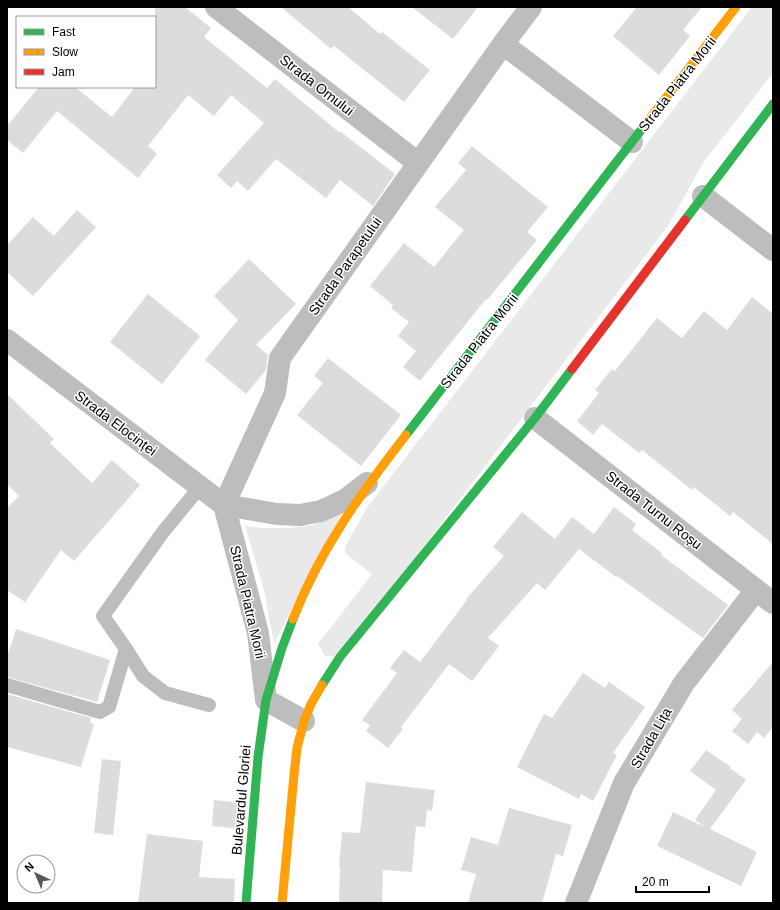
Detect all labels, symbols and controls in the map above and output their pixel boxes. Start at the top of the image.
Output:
legend [16,16,156,88]
text: Fast [52,25,76,39]
street label: Strada Piatra Morii [635,33,719,135]
text: Slow [52,45,78,59]
street label: Strada Omului [277,51,357,119]
text: Jam [52,65,75,79]
street label: Strada Parapetului [305,214,385,318]
street label: Strada Piatra Morii [437,290,521,392]
street label: Strada Elocinței [72,387,160,459]
street label: Strada Turnu Roșu [603,468,705,552]
street label: Strada Piatra Morii [227,544,269,660]
street label: Strada Lița [627,704,675,771]
street label: Bulevardul Gloriei [228,744,254,856]
north arrow [16,854,56,894]
text: N [22,860,36,874]
scale bar [636,868,709,894]
text: 20 m [642,875,669,889]

